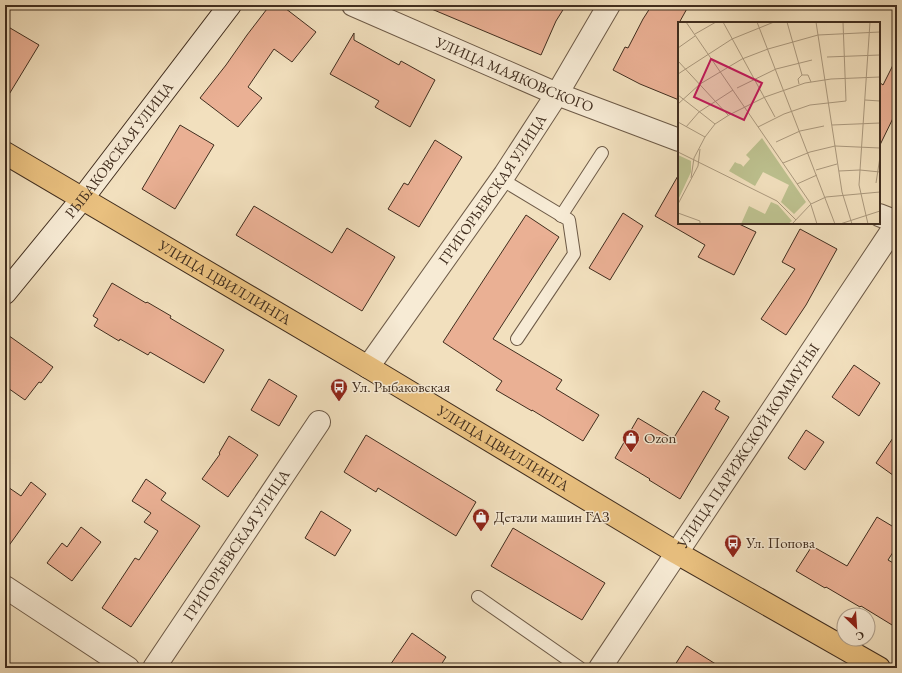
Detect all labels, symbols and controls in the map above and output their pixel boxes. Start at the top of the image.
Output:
inset map [678,22,880,224]
street label: УЛИЦА МАЯКОВСКОГО [432,32,597,116]
street label: РЫБАКОВСКАЯ УЛИЦА [60,77,177,222]
street label: ГРИГОРЬЕВСКАЯ УЛИЦА [434,110,551,268]
street label: УЛИЦА ЦВИЛЛИНГА [154,235,295,329]
street label: УЛИЦА ПАРИЖСКОЙ КОММУНЫ [672,340,823,553]
bus stop icon: Ул. Рыбаковская [329,377,349,402]
place label: Ул. Рыбаковская [351,377,450,396]
street label: УЛИЦА ЦВИЛЛИНГА [433,400,574,495]
shop icon: Ozon [621,428,641,453]
place label: Ozon [644,428,677,447]
street label: ГРИГОРЬЕВСКАЯ УЛИЦА [179,465,294,624]
shop icon: Детали машин ГАЗ [471,507,491,532]
place label: Детали машин ГАЗ [494,507,610,526]
bus stop icon: Ул. Попова [723,533,743,558]
place label: Ул. Попова [745,533,815,552]
north arrow [836,607,876,647]
text: С [854,628,867,644]

